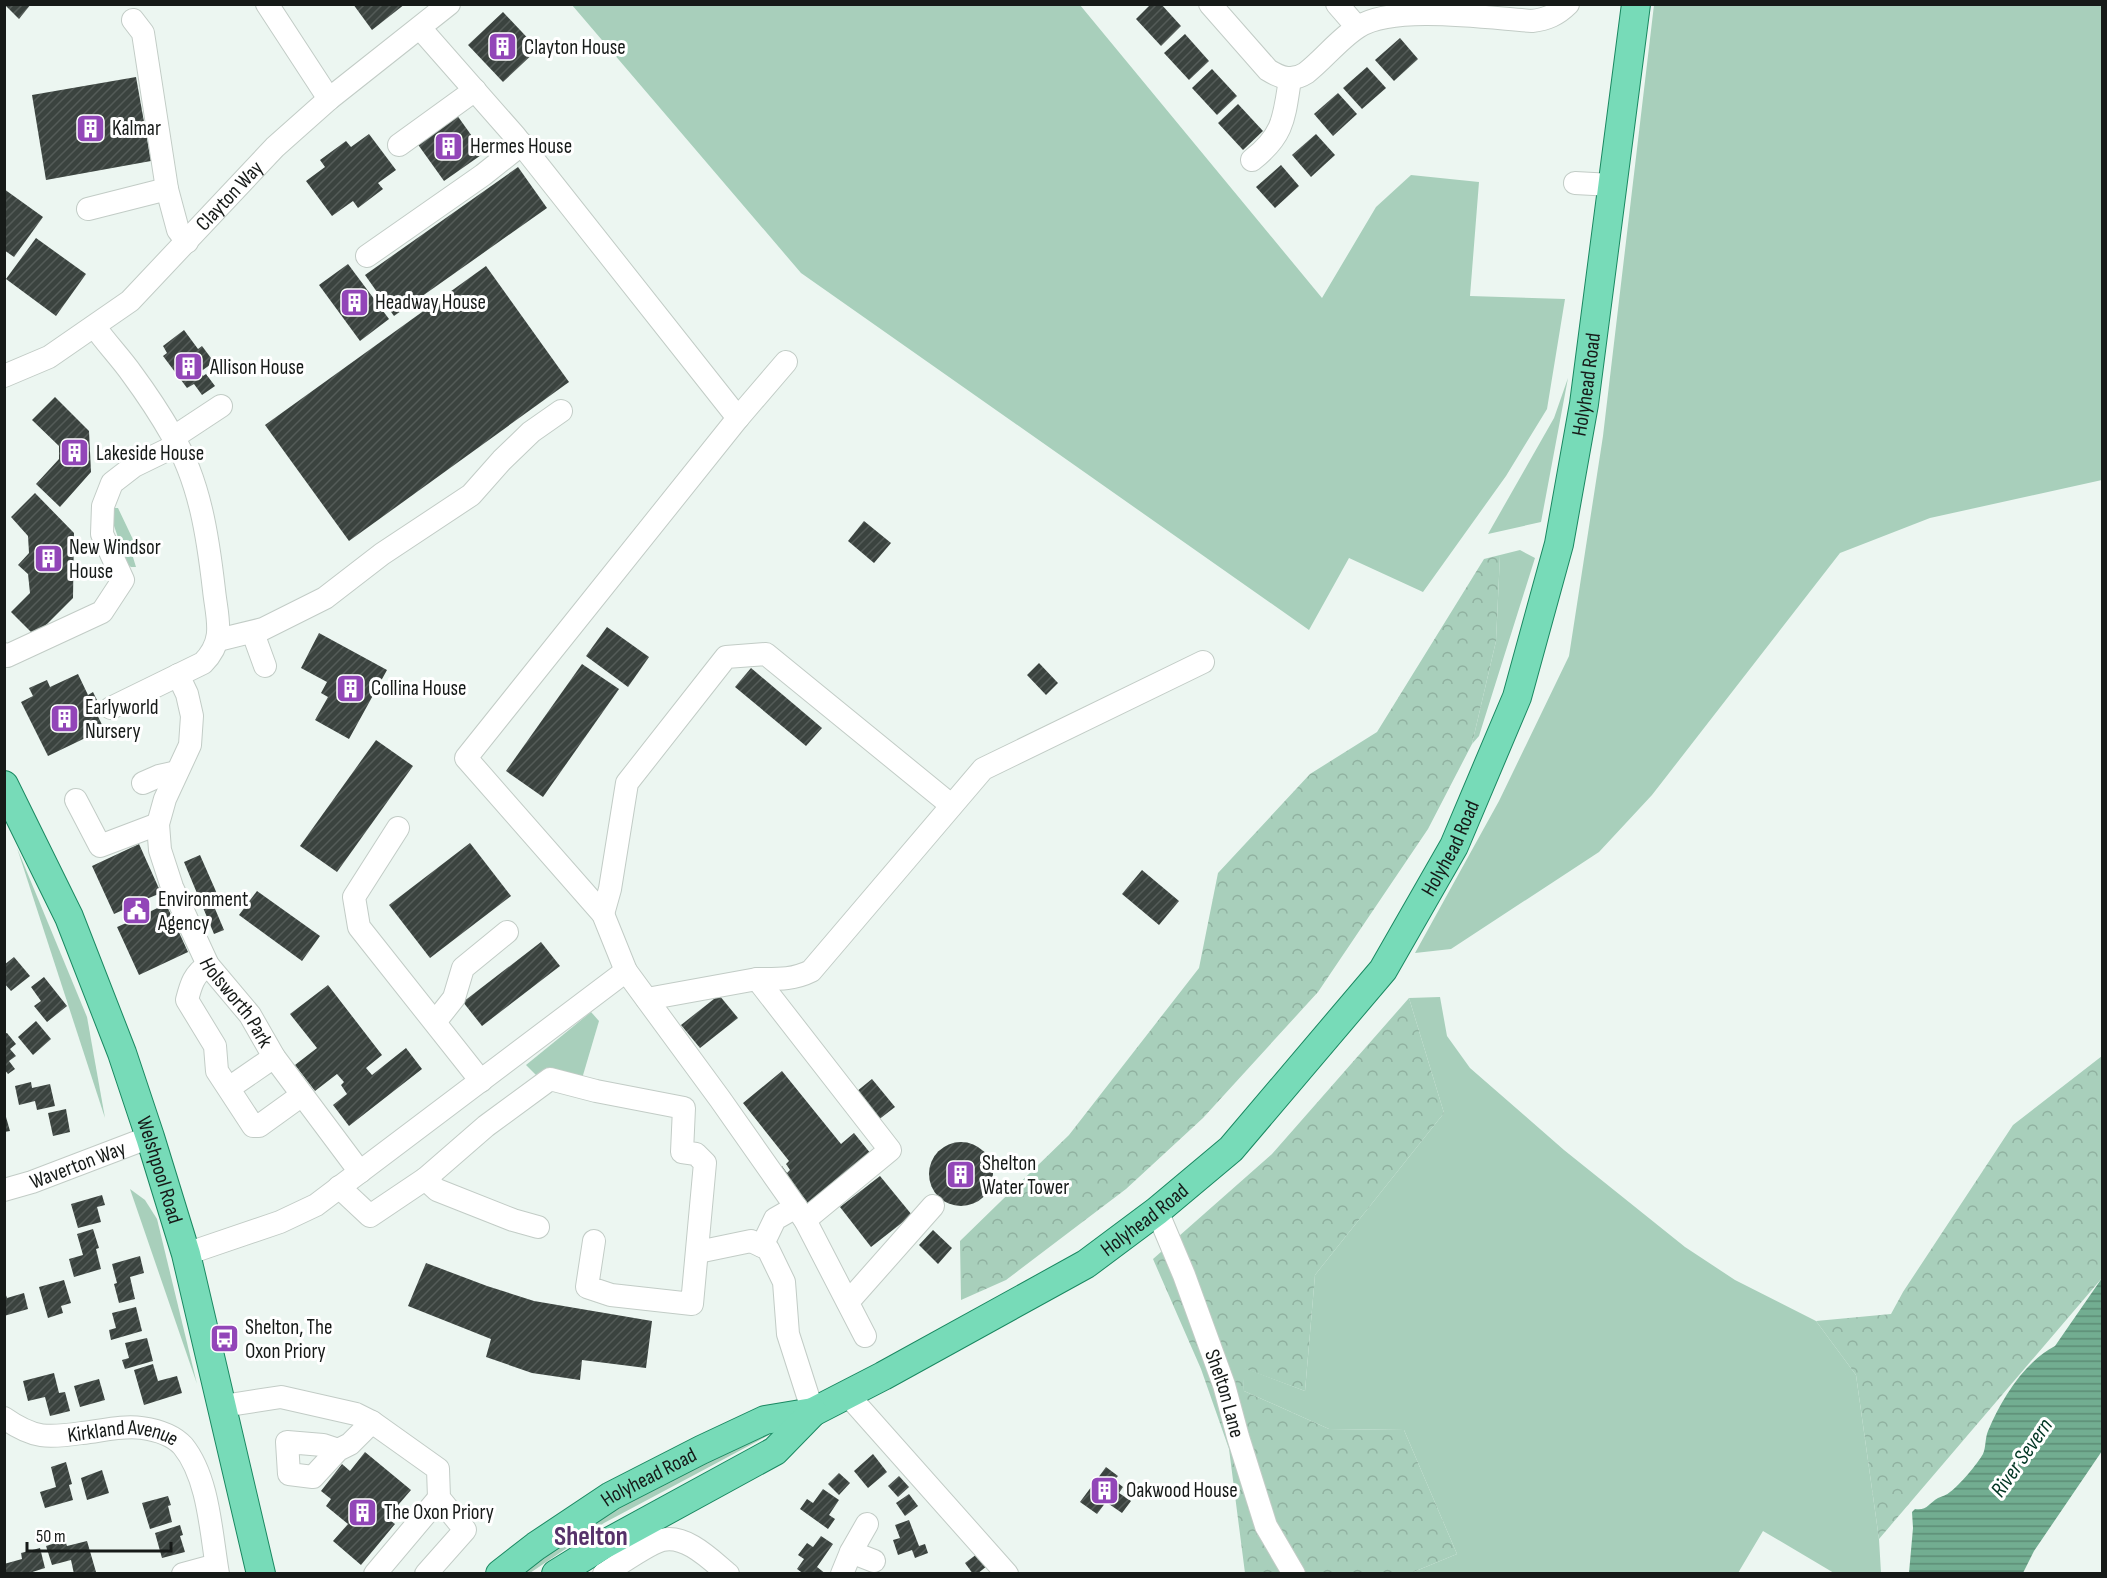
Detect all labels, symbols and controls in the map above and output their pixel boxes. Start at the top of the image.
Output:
building icon: Clayton House [487,31,519,63]
place label: Clayton House [524,35,626,60]
building icon: Kalmar [75,112,107,144]
place label: Kalmar [112,116,161,141]
building icon: Hermes House [433,130,465,162]
place label: Hermes House [470,134,572,159]
street label: Clayton Way [190,155,268,236]
building icon: Headway House [338,286,370,318]
place label: Headway House [375,290,486,315]
street label: Holyhead Road [1566,331,1606,438]
building icon: Allison House [173,351,205,383]
place label: Allison House [209,355,304,380]
building icon: Lakeside House [59,437,91,469]
place label: Lakeside House [96,441,204,466]
place label: New Windsor House [69,535,161,584]
building icon: New Windsor House [32,543,64,575]
building icon: Collina House [334,672,366,704]
place label: Collina House [371,676,466,701]
place label: Earlyworld Nursery [85,695,159,744]
building icon: Earlyworld Nursery [48,703,80,735]
street label: Holyhead Road [1416,797,1484,900]
place label: Environment Agency [157,887,248,936]
public building icon: Environment Agency [121,895,153,927]
street label: Holsworth Park [194,954,278,1052]
street label: Welshpool Road [132,1113,188,1226]
street label: Waverton Way [26,1135,129,1194]
place label: Shelton Water Tower [982,1151,1069,1200]
building icon: Shelton Water Tower [945,1159,977,1191]
street label: Holyhead Road [1096,1178,1193,1261]
place label: Shelton, The Oxon Priory [245,1315,332,1364]
bus stop icon: Shelton, The Oxon Priory [208,1323,240,1355]
street label: Shelton Lane [1200,1346,1250,1440]
water label: River Severn [1985,1413,2059,1503]
street label: Kirkland Avenue [66,1415,183,1451]
street label: Holyhead Road [596,1442,701,1512]
building icon: Oakwood House [1089,1474,1121,1506]
place label: Oakwood House [1126,1478,1238,1503]
building icon: The Oxon Priory [347,1496,379,1528]
place label: The Oxon Priory [384,1500,494,1525]
scale bar [27,1515,171,1553]
district label: Shelton [554,1521,628,1553]
text: 50 m [36,1526,66,1547]

